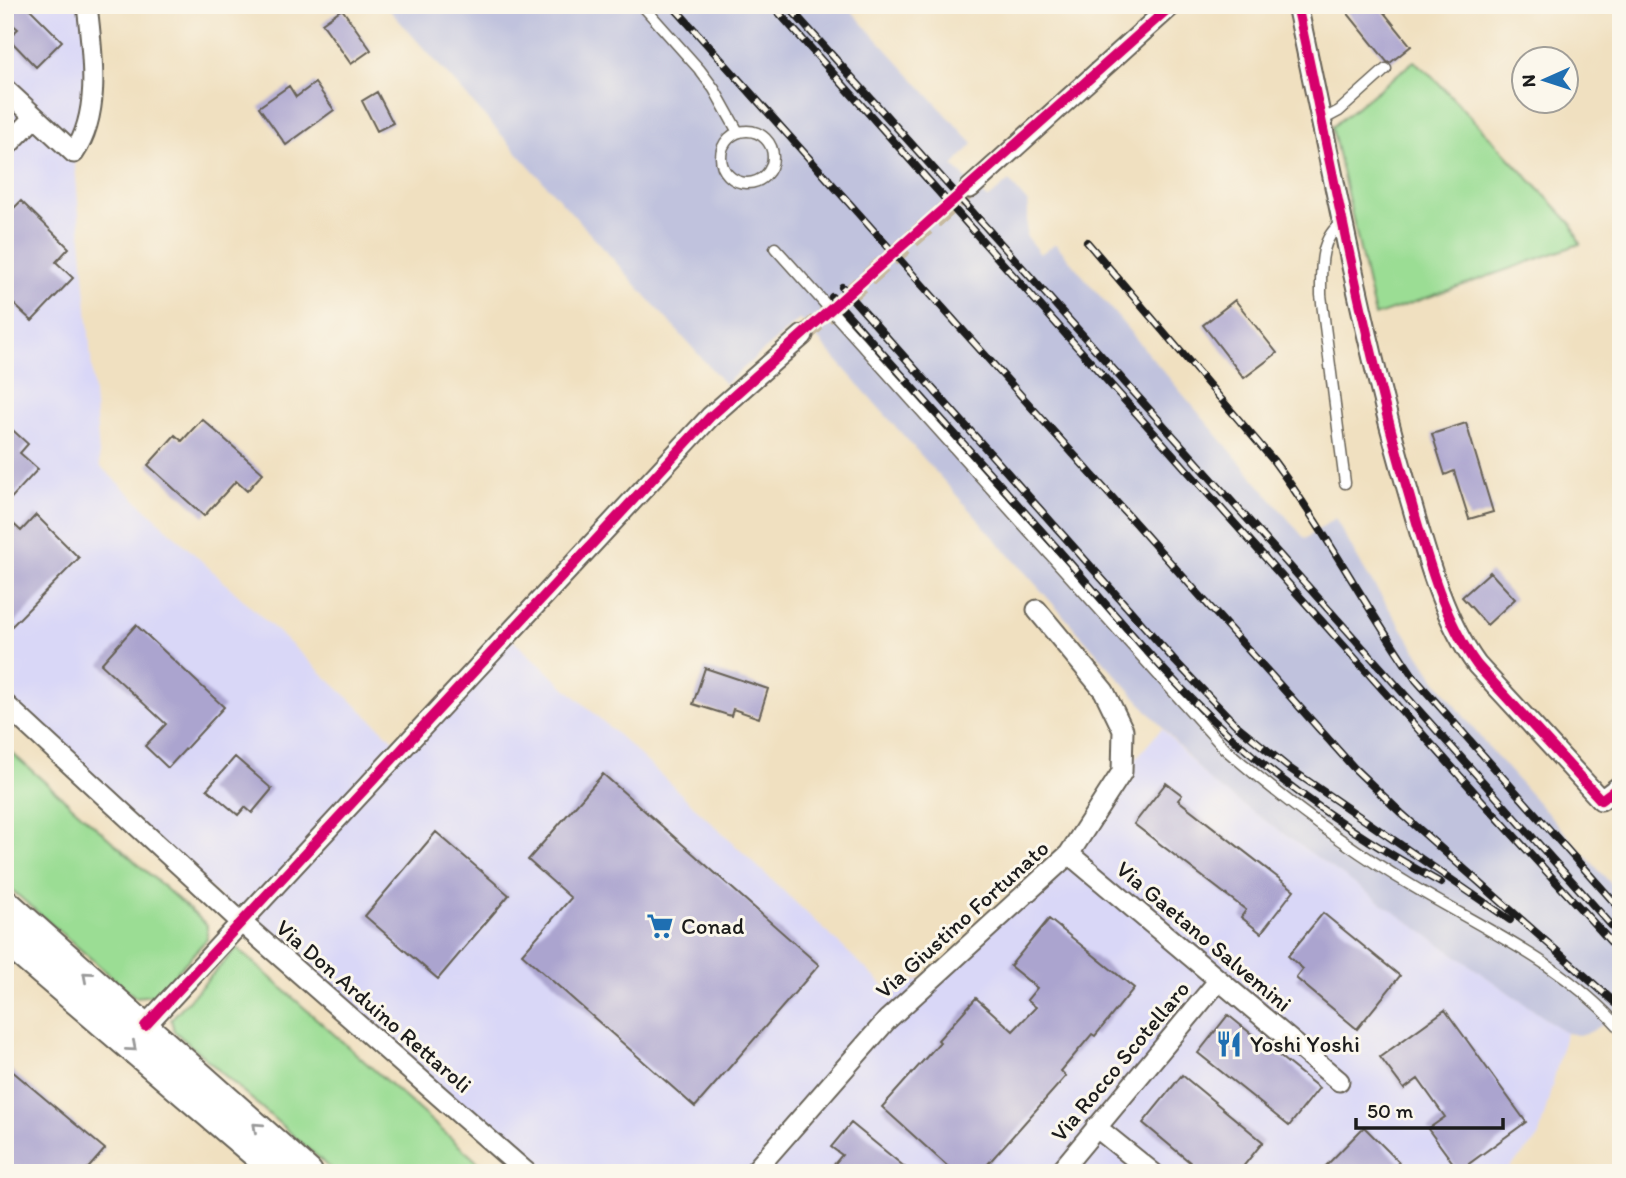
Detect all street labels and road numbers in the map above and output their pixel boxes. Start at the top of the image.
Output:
street label: Via Giustino Fortunato [870,834,1054,1004]
street label: Via Gaetano Salvemini [1111,855,1297,1017]
street label: Via Don Arduino Rettaroli [270,913,478,1099]
street label: Via Rocco Scotellaro [1045,975,1195,1147]

